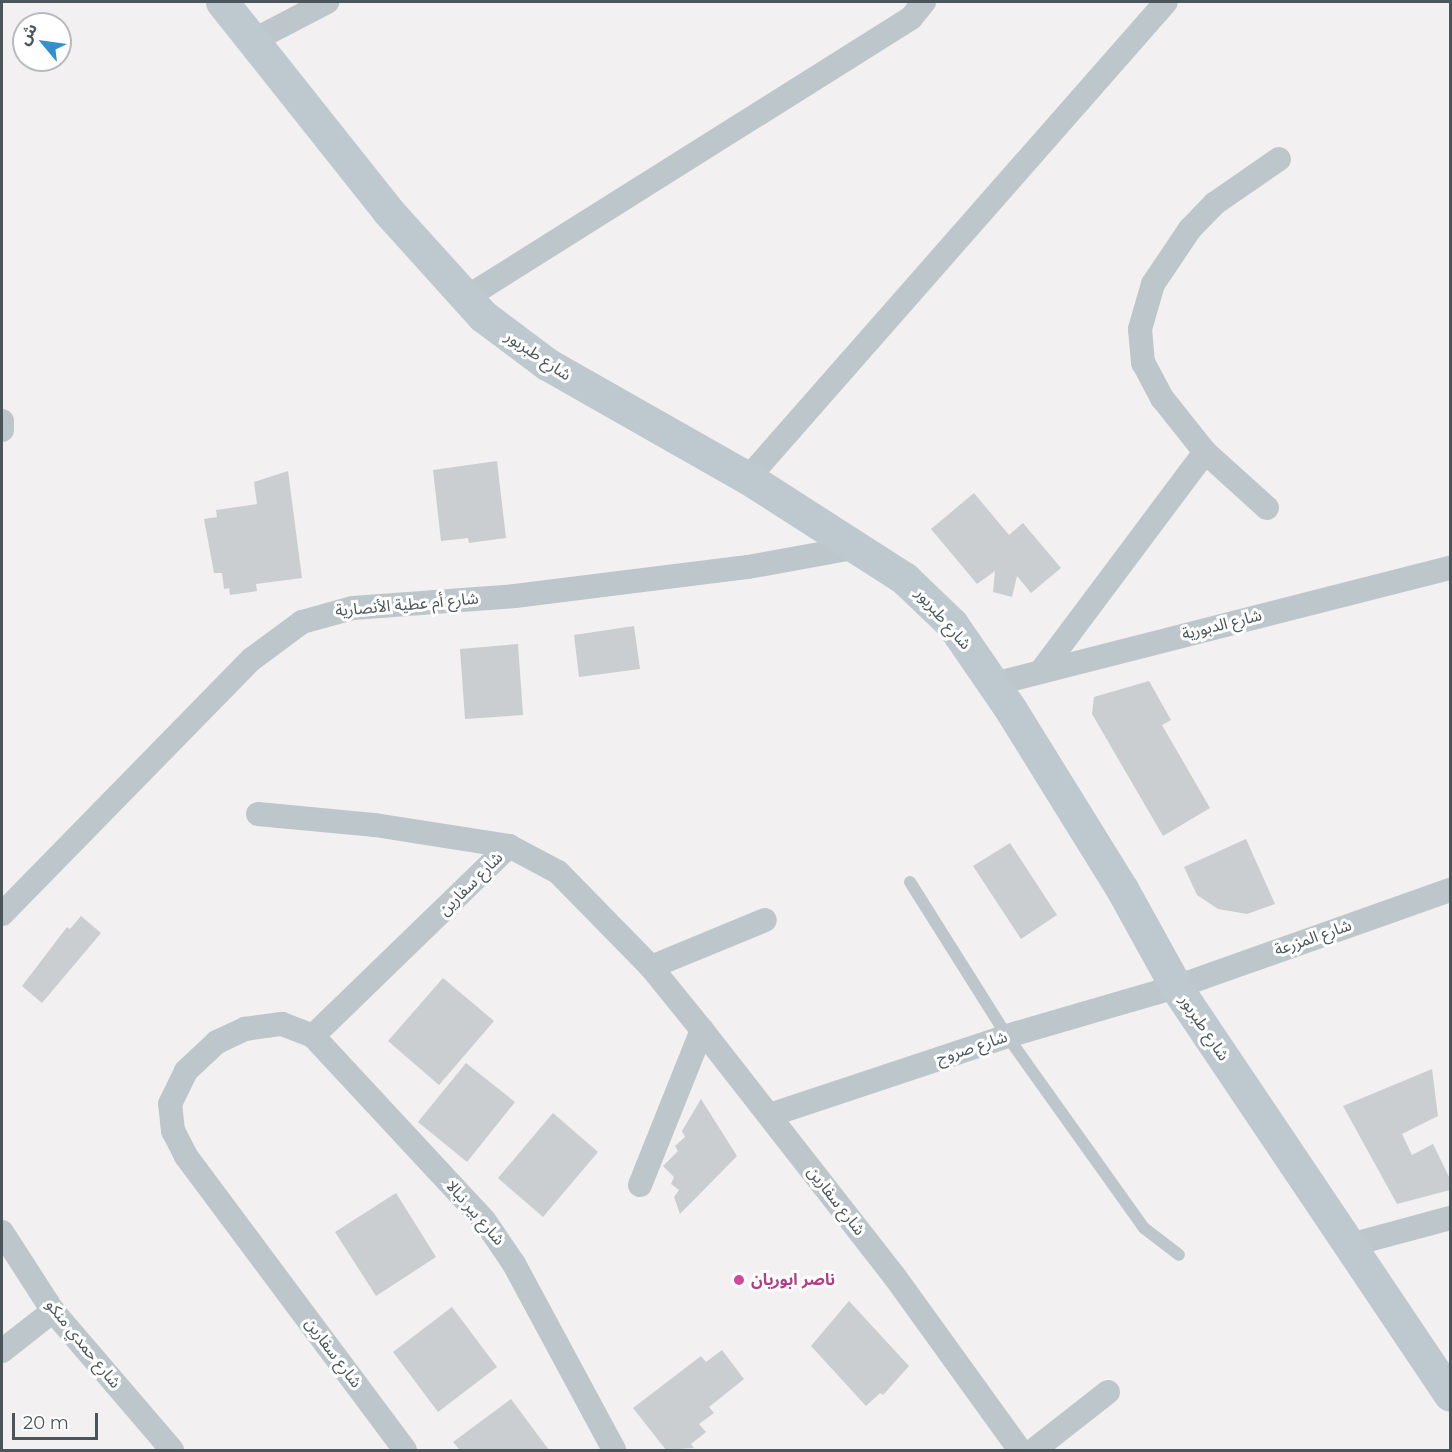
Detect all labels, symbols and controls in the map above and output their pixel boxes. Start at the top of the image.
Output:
north arrow [12,12,72,72]
text: ش [14,20,41,48]
street label: شارع طبربور [501,327,575,385]
street label: شارع طبربور [911,584,975,654]
street label: شارع أم عطية الأنصارية [335,589,479,621]
street label: شارع الدبورية [1180,606,1264,644]
street label: شارع سفارين [435,848,507,920]
street label: شارع المزرعة [1272,916,1354,960]
street label: شارع طبربور [1175,991,1233,1065]
street label: شارع صروح [934,1028,1010,1068]
street label: شارع سفارين [803,1163,869,1239]
street label: شارع بير نبالا [442,1177,508,1249]
place label: ناصر ابوريان [751,1270,835,1290]
marker: ناصر ابوريان [732,1273,746,1287]
street label: شارع حمدي منكو [41,1296,125,1392]
street label: شارع سفارين [301,1314,365,1392]
scale bar [15,1401,100,1439]
text: 20 m [23,1412,69,1434]

